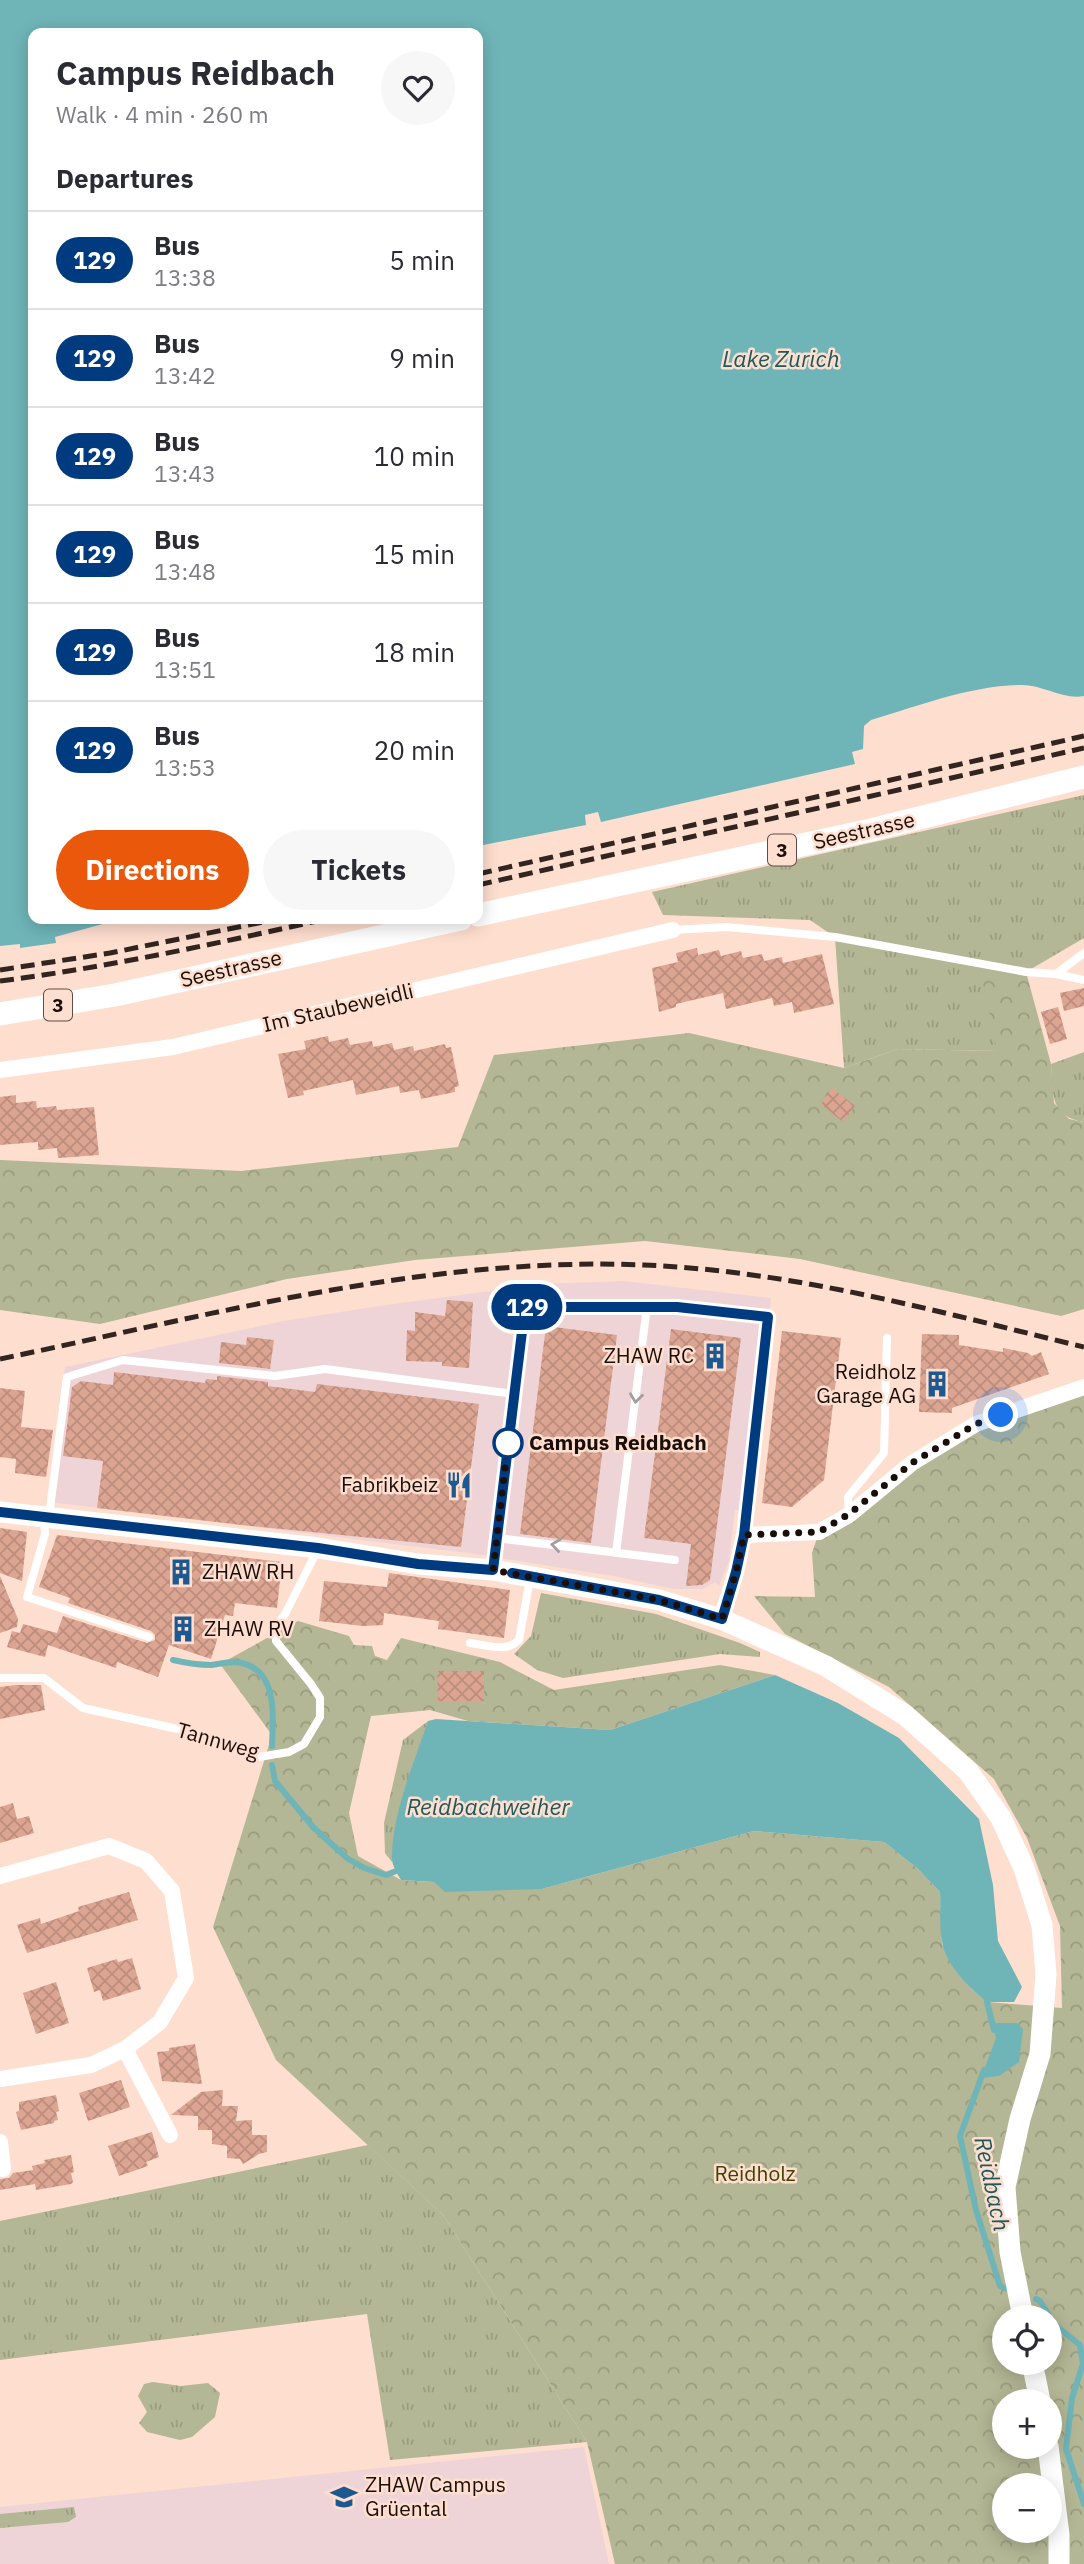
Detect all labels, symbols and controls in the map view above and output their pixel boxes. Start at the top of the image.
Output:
text: Campus Reidbach [56,51,335,94]
button: heart [381,51,455,125]
text: Walk · 4 min · 260 m [56,99,269,129]
text: Departures [56,161,194,195]
text: Bus [154,228,200,262]
text: 5 min [389,243,455,277]
text: 129 [73,244,116,276]
text: 13:38 [154,262,216,292]
text: Bus [154,326,200,360]
text: 9 min [389,341,455,375]
text: 129 [73,342,116,374]
water label: Lake Zurich [722,343,840,373]
text: 13:42 [154,360,216,390]
text: Bus [154,424,200,458]
text: 10 min [374,439,455,473]
text: 129 [73,440,116,472]
text: 13:43 [154,458,216,488]
text: Bus [154,522,200,556]
text: 15 min [374,537,455,571]
text: 129 [73,538,116,570]
text: 13:48 [154,556,216,586]
text: Bus [154,620,200,654]
text: 18 min [374,635,455,669]
text: 129 [73,636,116,668]
text: 13:51 [154,654,216,684]
text: Bus [154,718,200,752]
text: 20 min [374,733,455,767]
text: 129 [73,734,116,766]
text: 13:53 [154,752,216,782]
street label: Seestrasse [810,805,917,855]
button: Directions [56,830,249,910]
button: Tickets [263,830,455,910]
road number: 3 [768,834,796,866]
street label: Seestrasse [177,943,284,993]
street label: Im Staubeweidli [260,976,416,1038]
road number: 3 [44,990,72,1021]
line badge: 129 [487,1284,567,1330]
text: 129 [505,1291,549,1323]
place label: ZHAW RC [604,1341,694,1369]
building icon: ZHAW RC [700,1341,730,1371]
place label: Reidholz Garage AG [816,1357,916,1409]
building icon: Reidholz Garage AG [922,1369,952,1399]
one-way arrow [629,1392,644,1404]
your location [983,1397,1018,1432]
marker: Campus Reidbach [493,1428,523,1458]
place label: Campus Reidbach [529,1428,707,1456]
place label: Fabrikbeiz [341,1470,438,1498]
restaurant icon: Fabrikbeiz [444,1470,474,1500]
one-way arrow [550,1538,562,1553]
building icon: ZHAW RH [166,1557,196,1587]
place label: ZHAW RH [202,1557,294,1585]
building icon: ZHAW RV [168,1614,198,1644]
place label: ZHAW RV [204,1614,294,1642]
street label: Tannweg [174,1715,263,1765]
water label: Reidbachweiher [406,1791,570,1821]
water label: Reidbach [968,2134,1018,2234]
park label: Reidholz [714,2159,796,2187]
map controls [992,2305,1062,2543]
button: locate [992,2305,1062,2375]
button: + [992,2389,1062,2459]
place label: ZHAW Campus Grüental [365,2470,506,2522]
button: − [992,2473,1062,2543]
school or university icon: ZHAW Campus Grüental [329,2482,359,2512]

